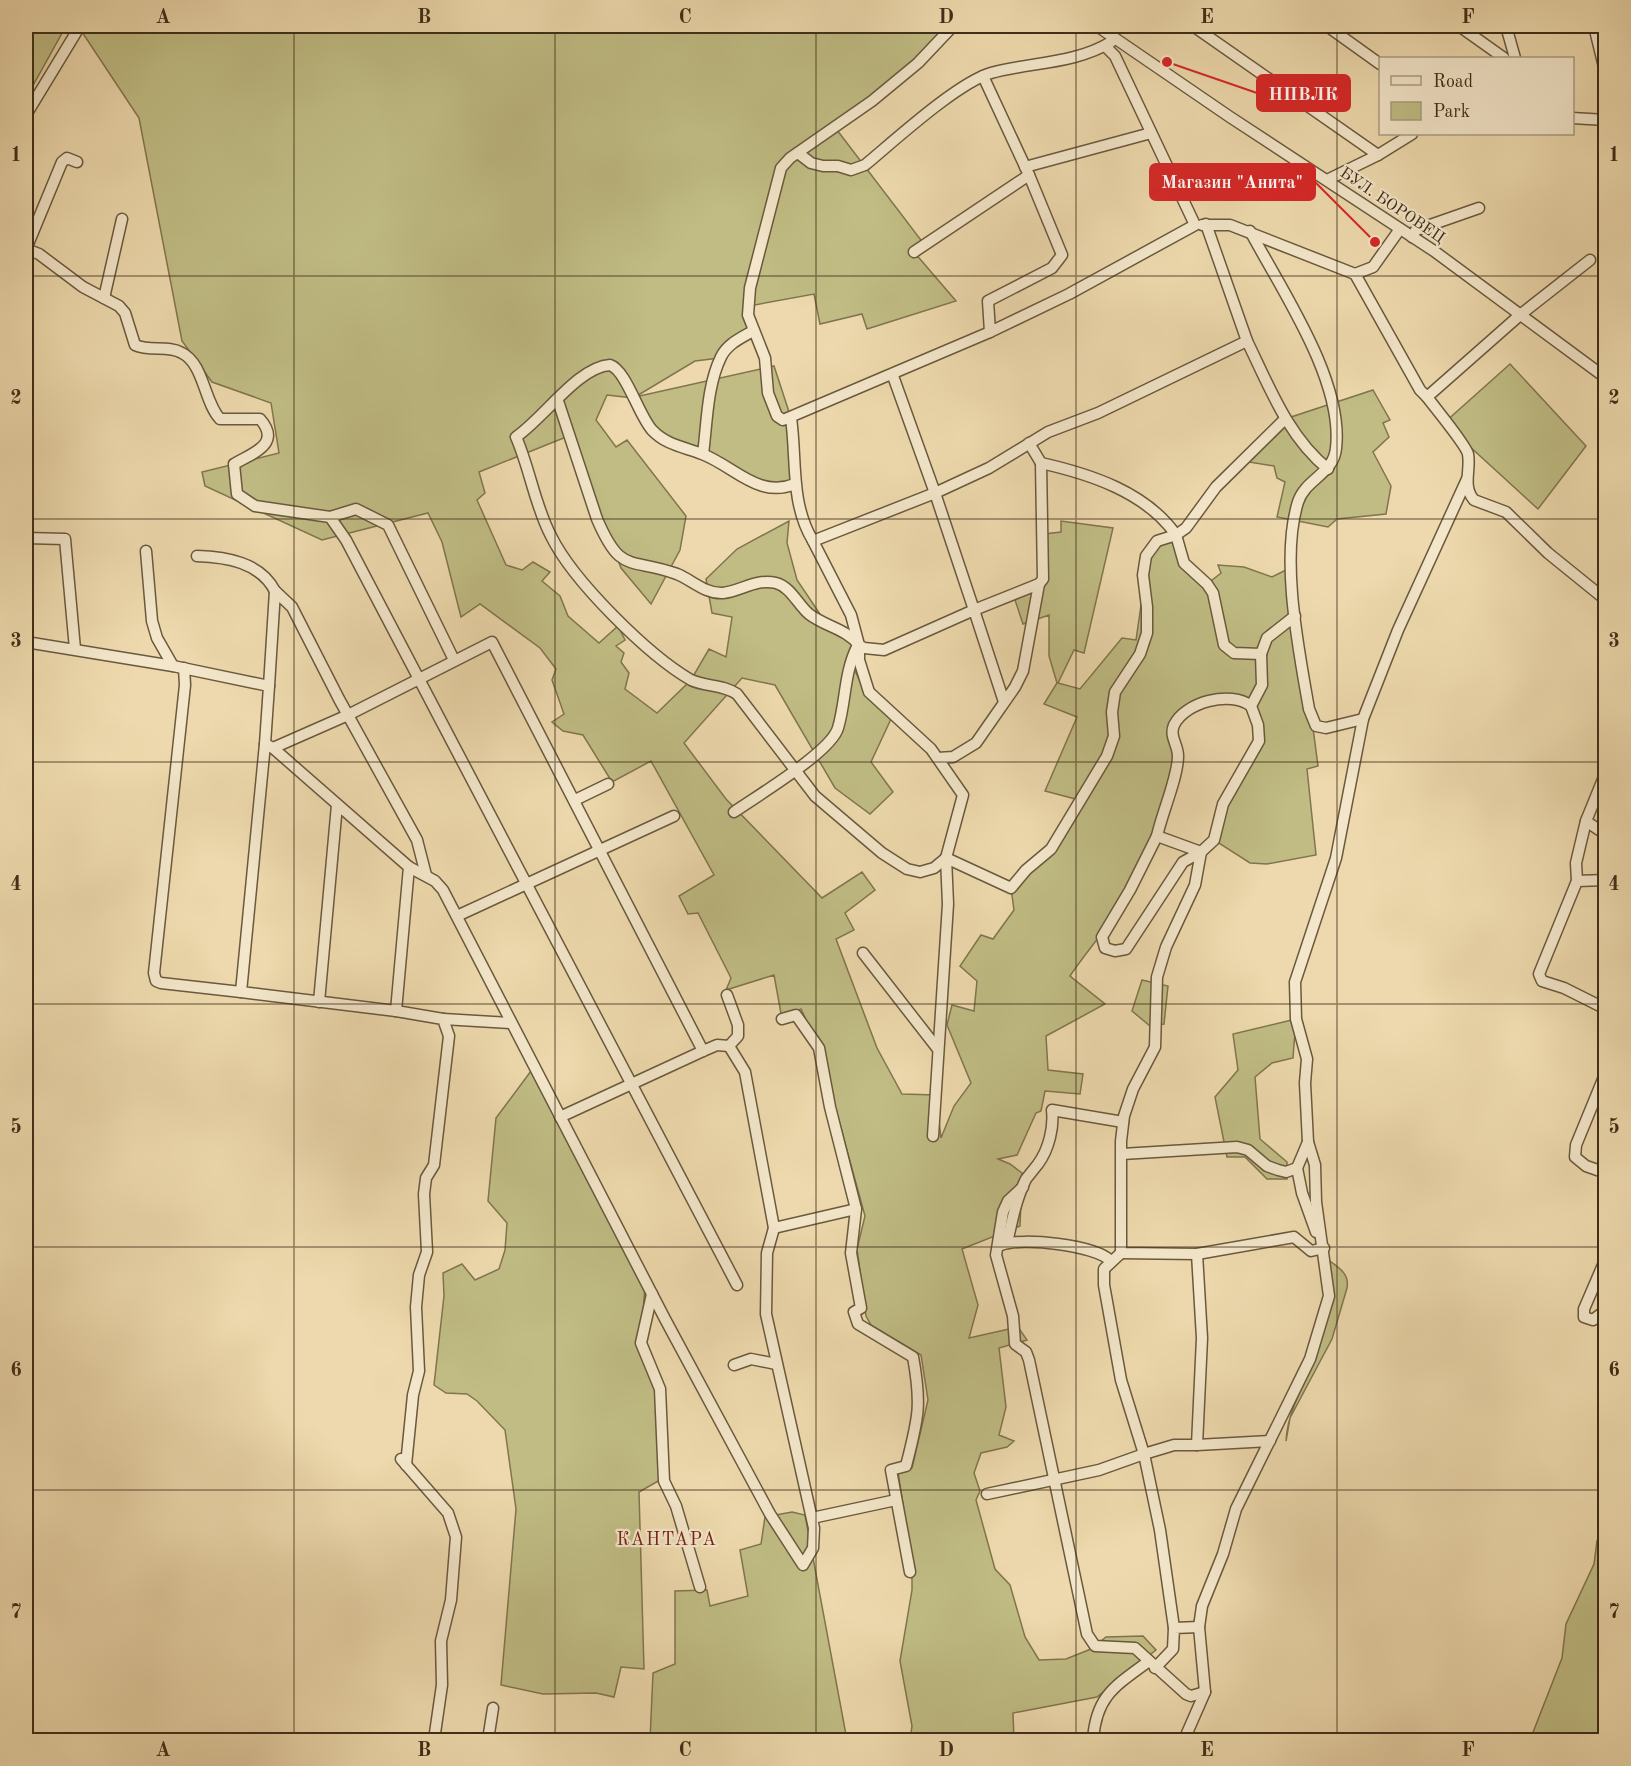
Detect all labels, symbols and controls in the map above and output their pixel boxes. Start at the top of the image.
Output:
text: A [155,8,171,28]
text: B [417,8,431,28]
text: C [678,8,692,28]
text: D [938,8,954,28]
text: E [1200,8,1214,28]
text: F [1461,8,1475,28]
legend [1379,57,1574,135]
text: Road [1433,73,1473,91]
callout: НПВЛК [1257,75,1350,111]
text: НПВЛК [1268,86,1338,104]
text: Park [1433,103,1470,121]
text: 1 [10,146,22,166]
text: 1 [1608,146,1620,166]
callout: Магазин "Анита" [1150,164,1315,200]
street label: БУЛ. БОРОВЕЦ [1337,165,1447,247]
text: Магазин "Анита" [1161,174,1303,192]
text: 2 [10,389,22,409]
text: 2 [1608,389,1620,409]
text: 3 [10,632,22,652]
text: 3 [1608,632,1620,652]
text: 4 [10,875,22,895]
text: 4 [1608,875,1620,895]
text: 5 [10,1117,22,1138]
text: 5 [1608,1117,1620,1138]
text: 6 [10,1361,22,1381]
text: 6 [1608,1361,1620,1381]
district label: КАНТАРА [617,1531,717,1549]
text: 7 [10,1603,22,1623]
text: 7 [1608,1603,1620,1623]
text: A [155,1741,171,1761]
text: B [417,1741,431,1761]
text: C [678,1741,692,1761]
text: D [938,1741,954,1761]
text: E [1200,1741,1214,1761]
text: F [1461,1741,1475,1761]

